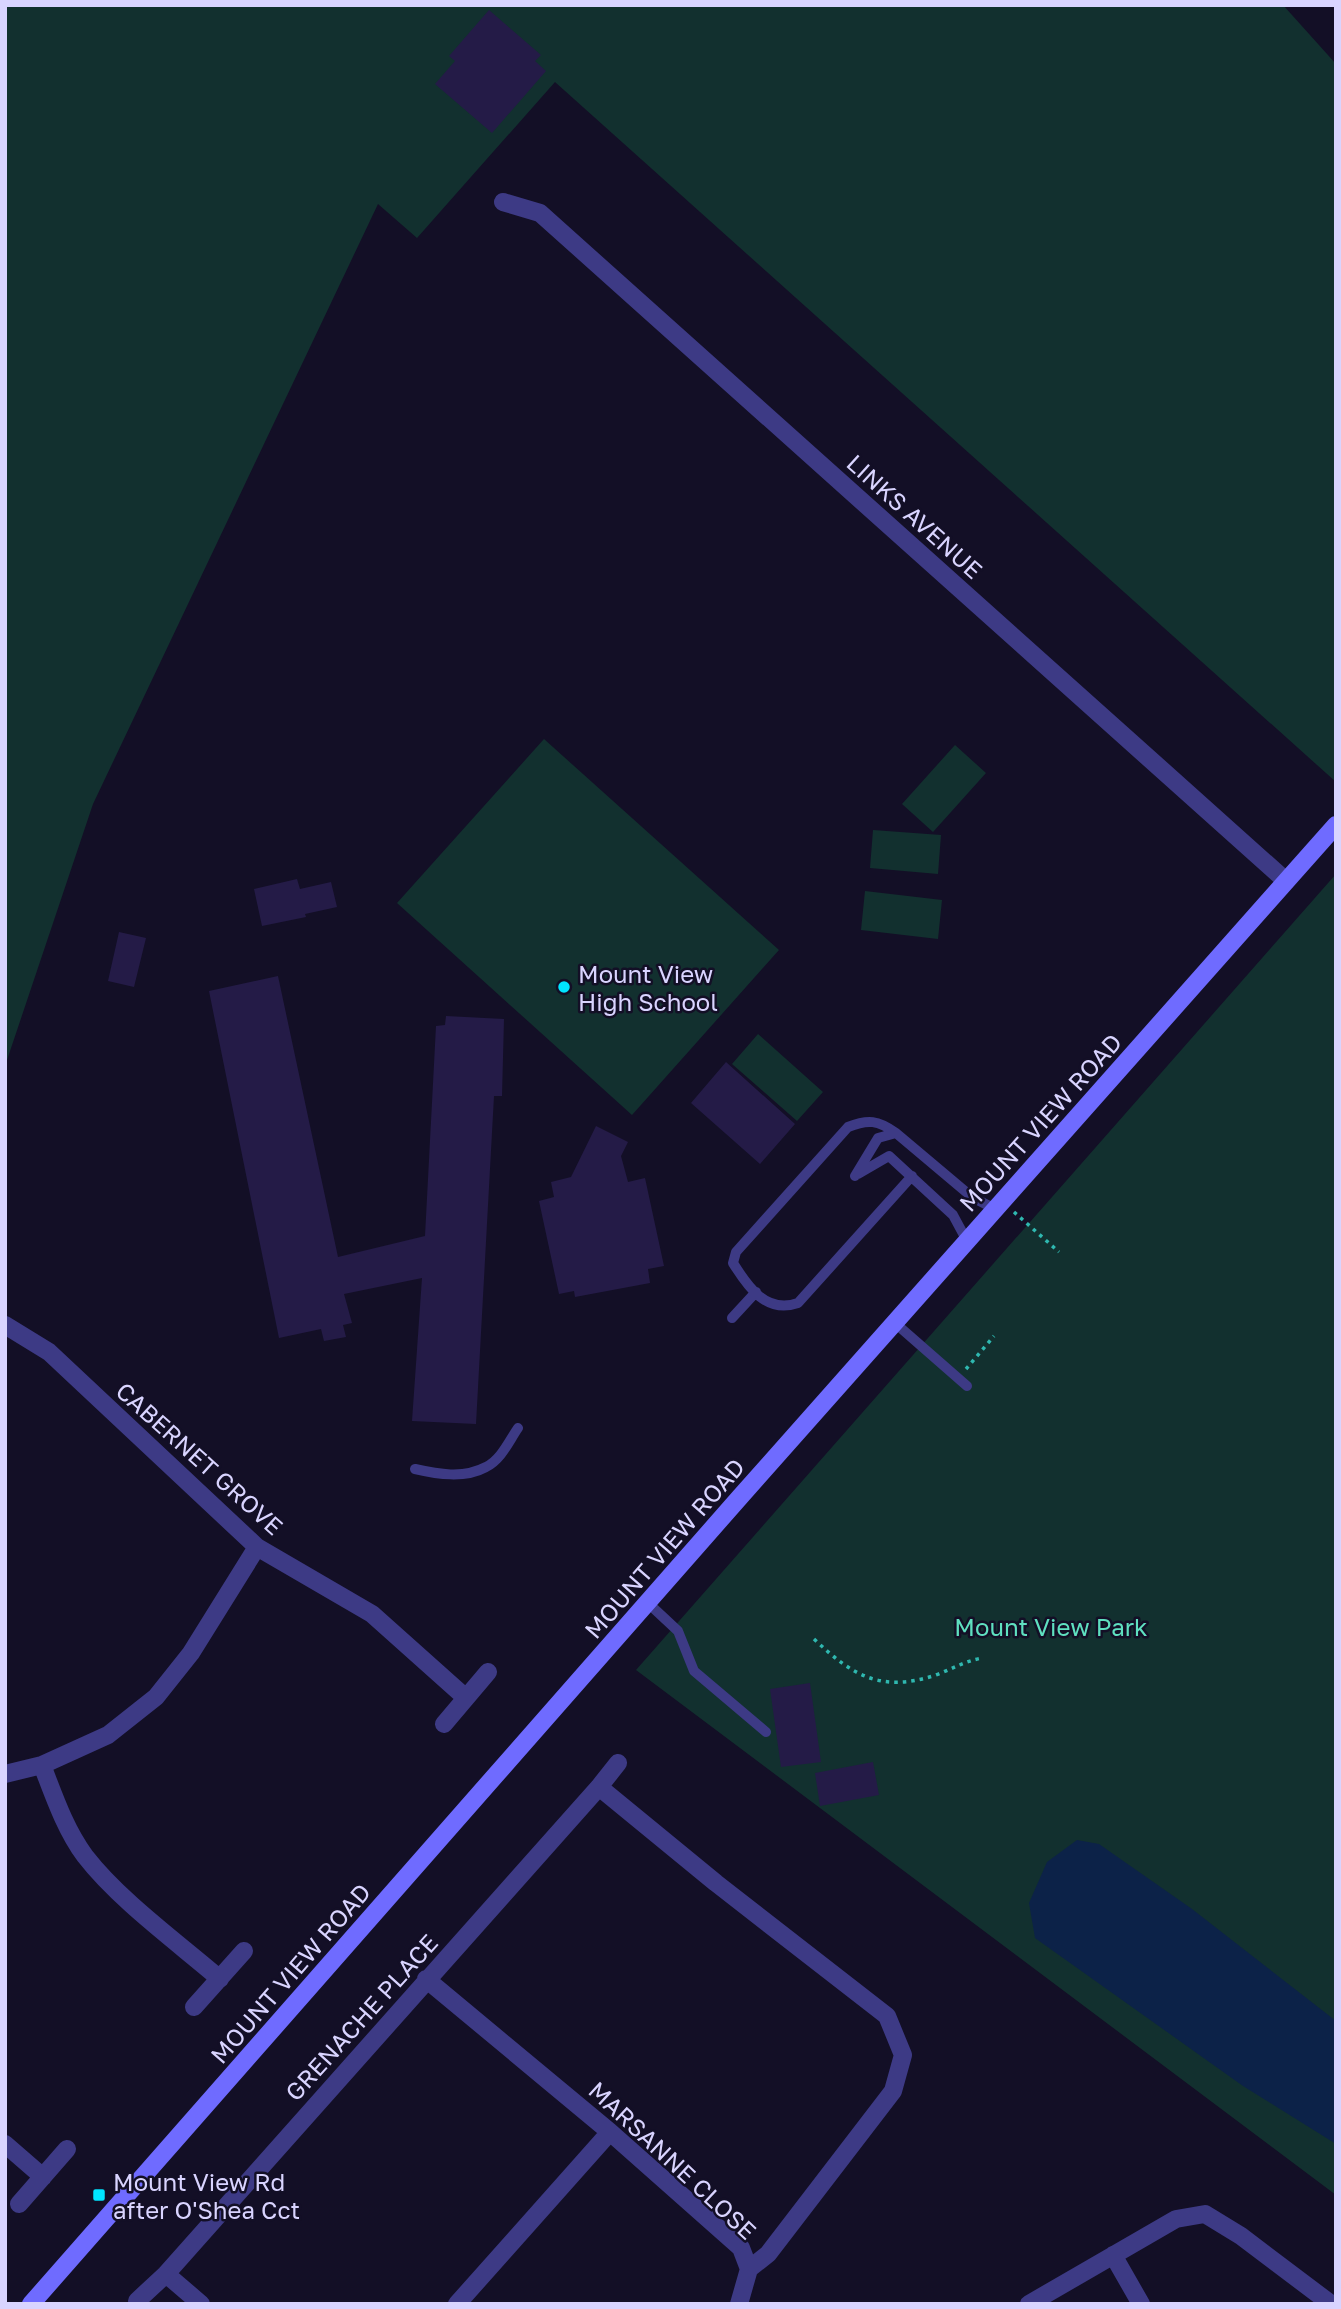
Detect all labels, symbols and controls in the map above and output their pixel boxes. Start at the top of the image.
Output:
street label: LINKS AVENUE [841,448,989,584]
place label: Mount View High School [578,959,718,1016]
marker: Mount View High School [556,979,572,995]
street label: MOUNT VIEW ROAD [953,1027,1127,1217]
street label: CABERNET GROVE [111,1376,289,1540]
street label: MOUNT VIEW ROAD [578,1452,750,1644]
park label: Mount View Park [954,1612,1148,1641]
street label: MOUNT VIEW ROAD [204,1877,376,2069]
street label: GRENACHE PLACE [279,1928,443,2106]
street label: MARSANNE CLOSE [583,2075,763,2245]
place label: Mount View Rd after O'Shea Cct [113,2167,300,2224]
marker: Mount View Rd after O'Shea Cct [91,2187,107,2203]

